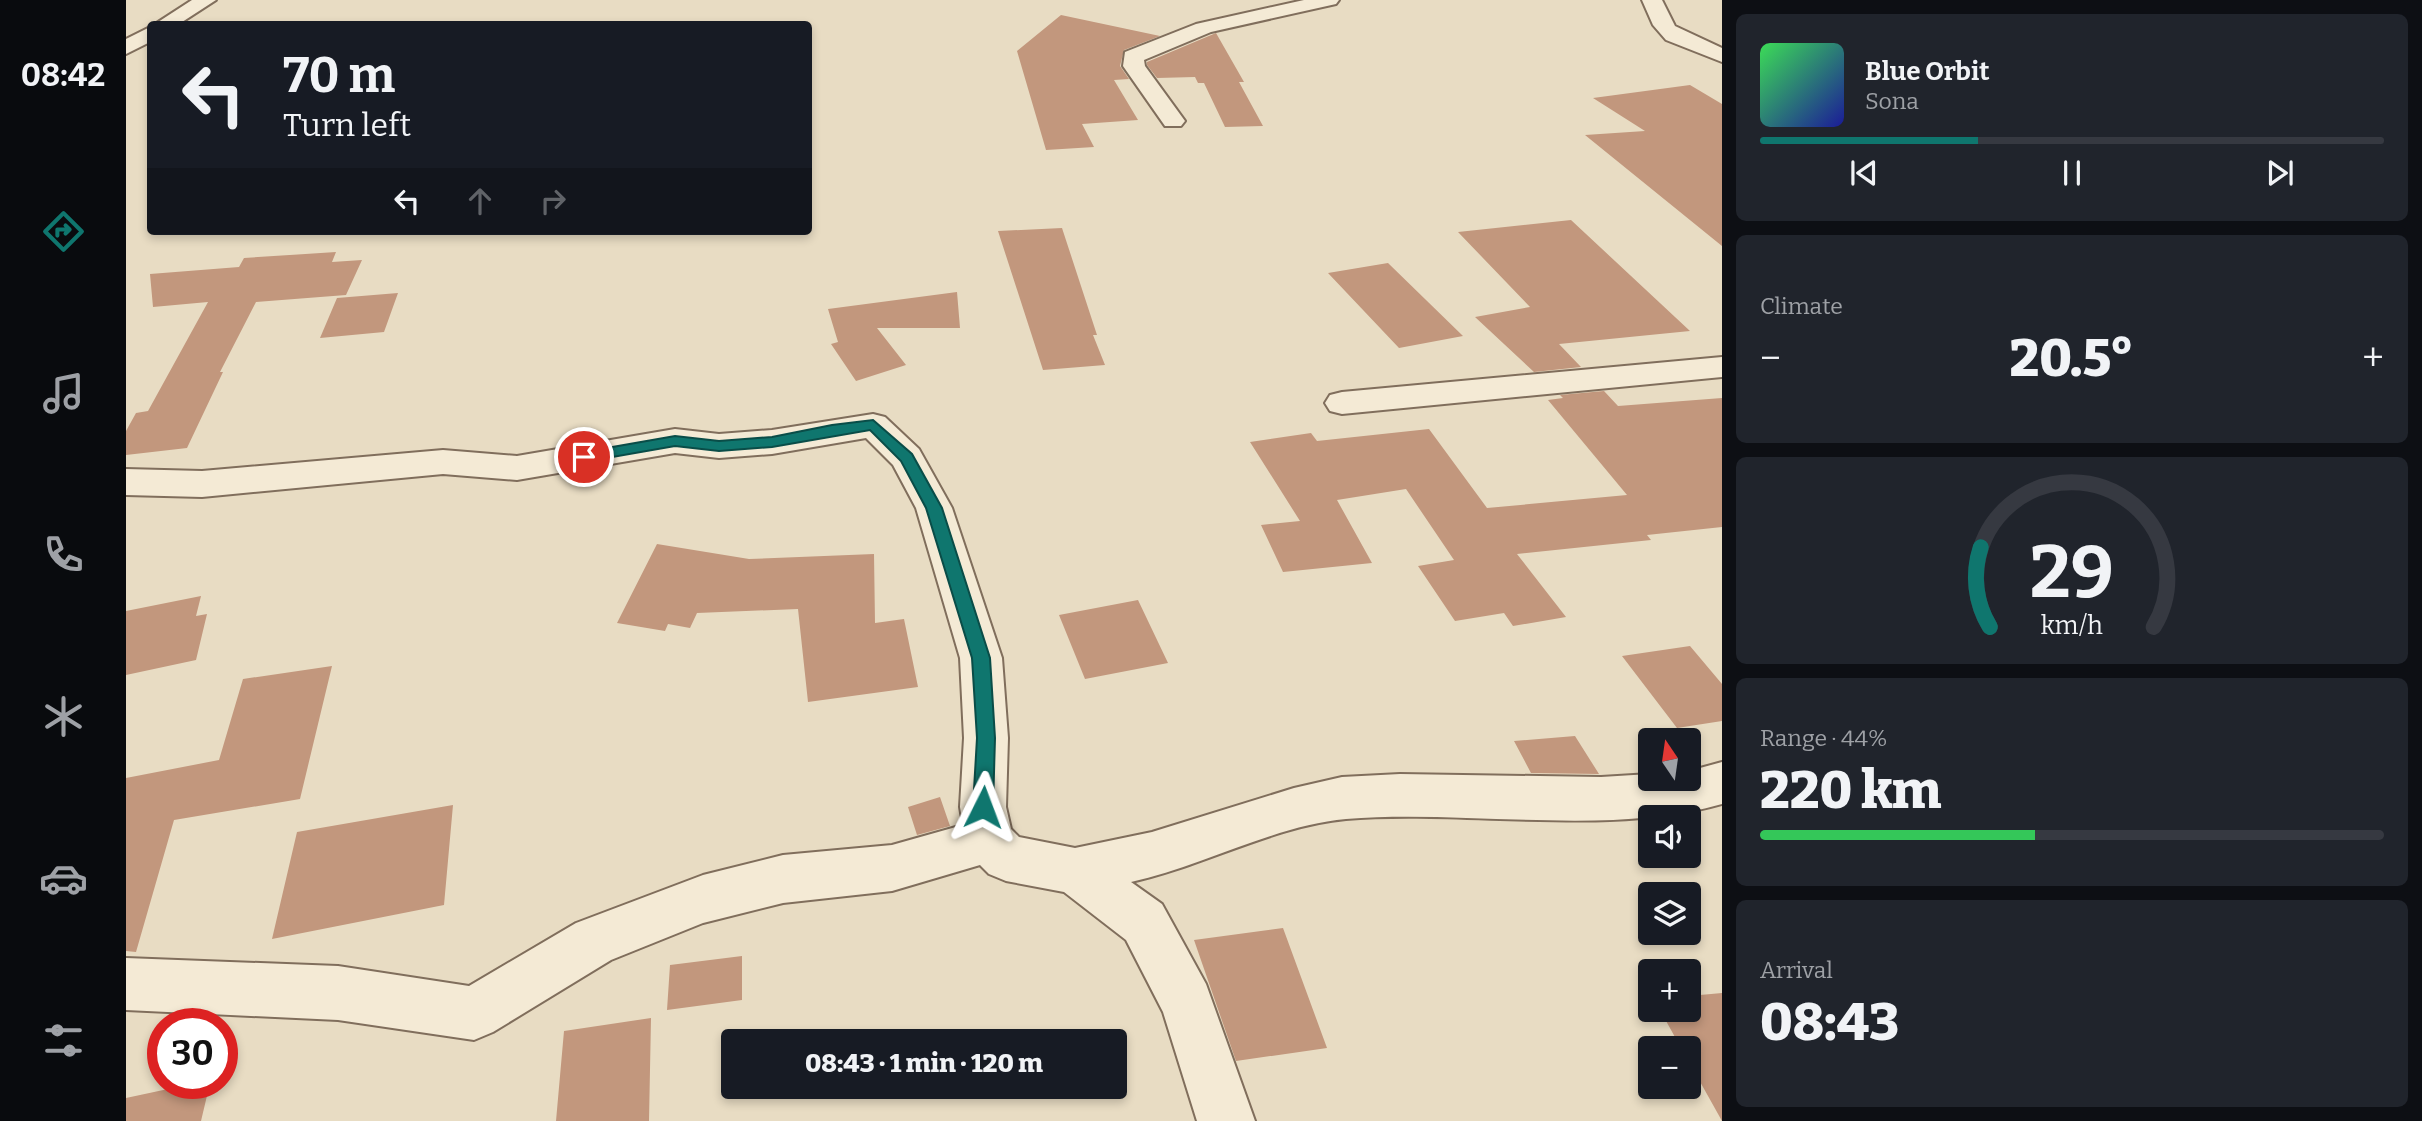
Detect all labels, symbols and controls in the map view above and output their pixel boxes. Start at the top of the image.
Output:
text: 70 m [283,46,395,105]
icon: left [168,49,259,140]
text: 08:42 [21,56,105,94]
text: Blue Orbit [1865,56,1989,87]
text: Sona [1865,87,1919,115]
text: Turn left [283,106,411,144]
icon: previous [1845,154,1883,192]
icon: pause [2053,154,2091,192]
icon: next [2261,154,2299,192]
icon: left [388,182,426,220]
icon: ahead [461,182,499,220]
icon: right [534,182,572,220]
icon: directions [39,207,88,256]
text: Climate [1760,292,1843,320]
text: 20.5° [2009,327,2134,390]
text: − [1760,335,1781,381]
text: + [2362,335,2384,381]
icon: music [39,369,88,418]
pin [554,427,614,487]
icon: arrive [565,438,603,476]
text: 29 [2030,529,2114,616]
icon: phone [39,530,88,579]
text: km/h [2041,610,2103,640]
icon: climate [39,692,88,741]
text: Range · 44% [1760,724,1888,752]
north arrow [1638,728,1701,791]
map controls [1638,728,1701,1099]
text: 220 km [1760,759,1942,822]
position arrow [946,770,1020,844]
button: sound [1638,805,1701,868]
icon: car [39,854,88,903]
button: layers [1638,882,1701,945]
text: Arrival [1760,956,1833,984]
button: + [1638,959,1701,1022]
text: 08:43 [1760,991,1899,1054]
speed limit sign: 30 [147,1008,238,1099]
icon: filters [39,1016,88,1065]
button: − [1638,1036,1701,1099]
text: 08:43 · 1 min · 120 m [805,1048,1043,1079]

